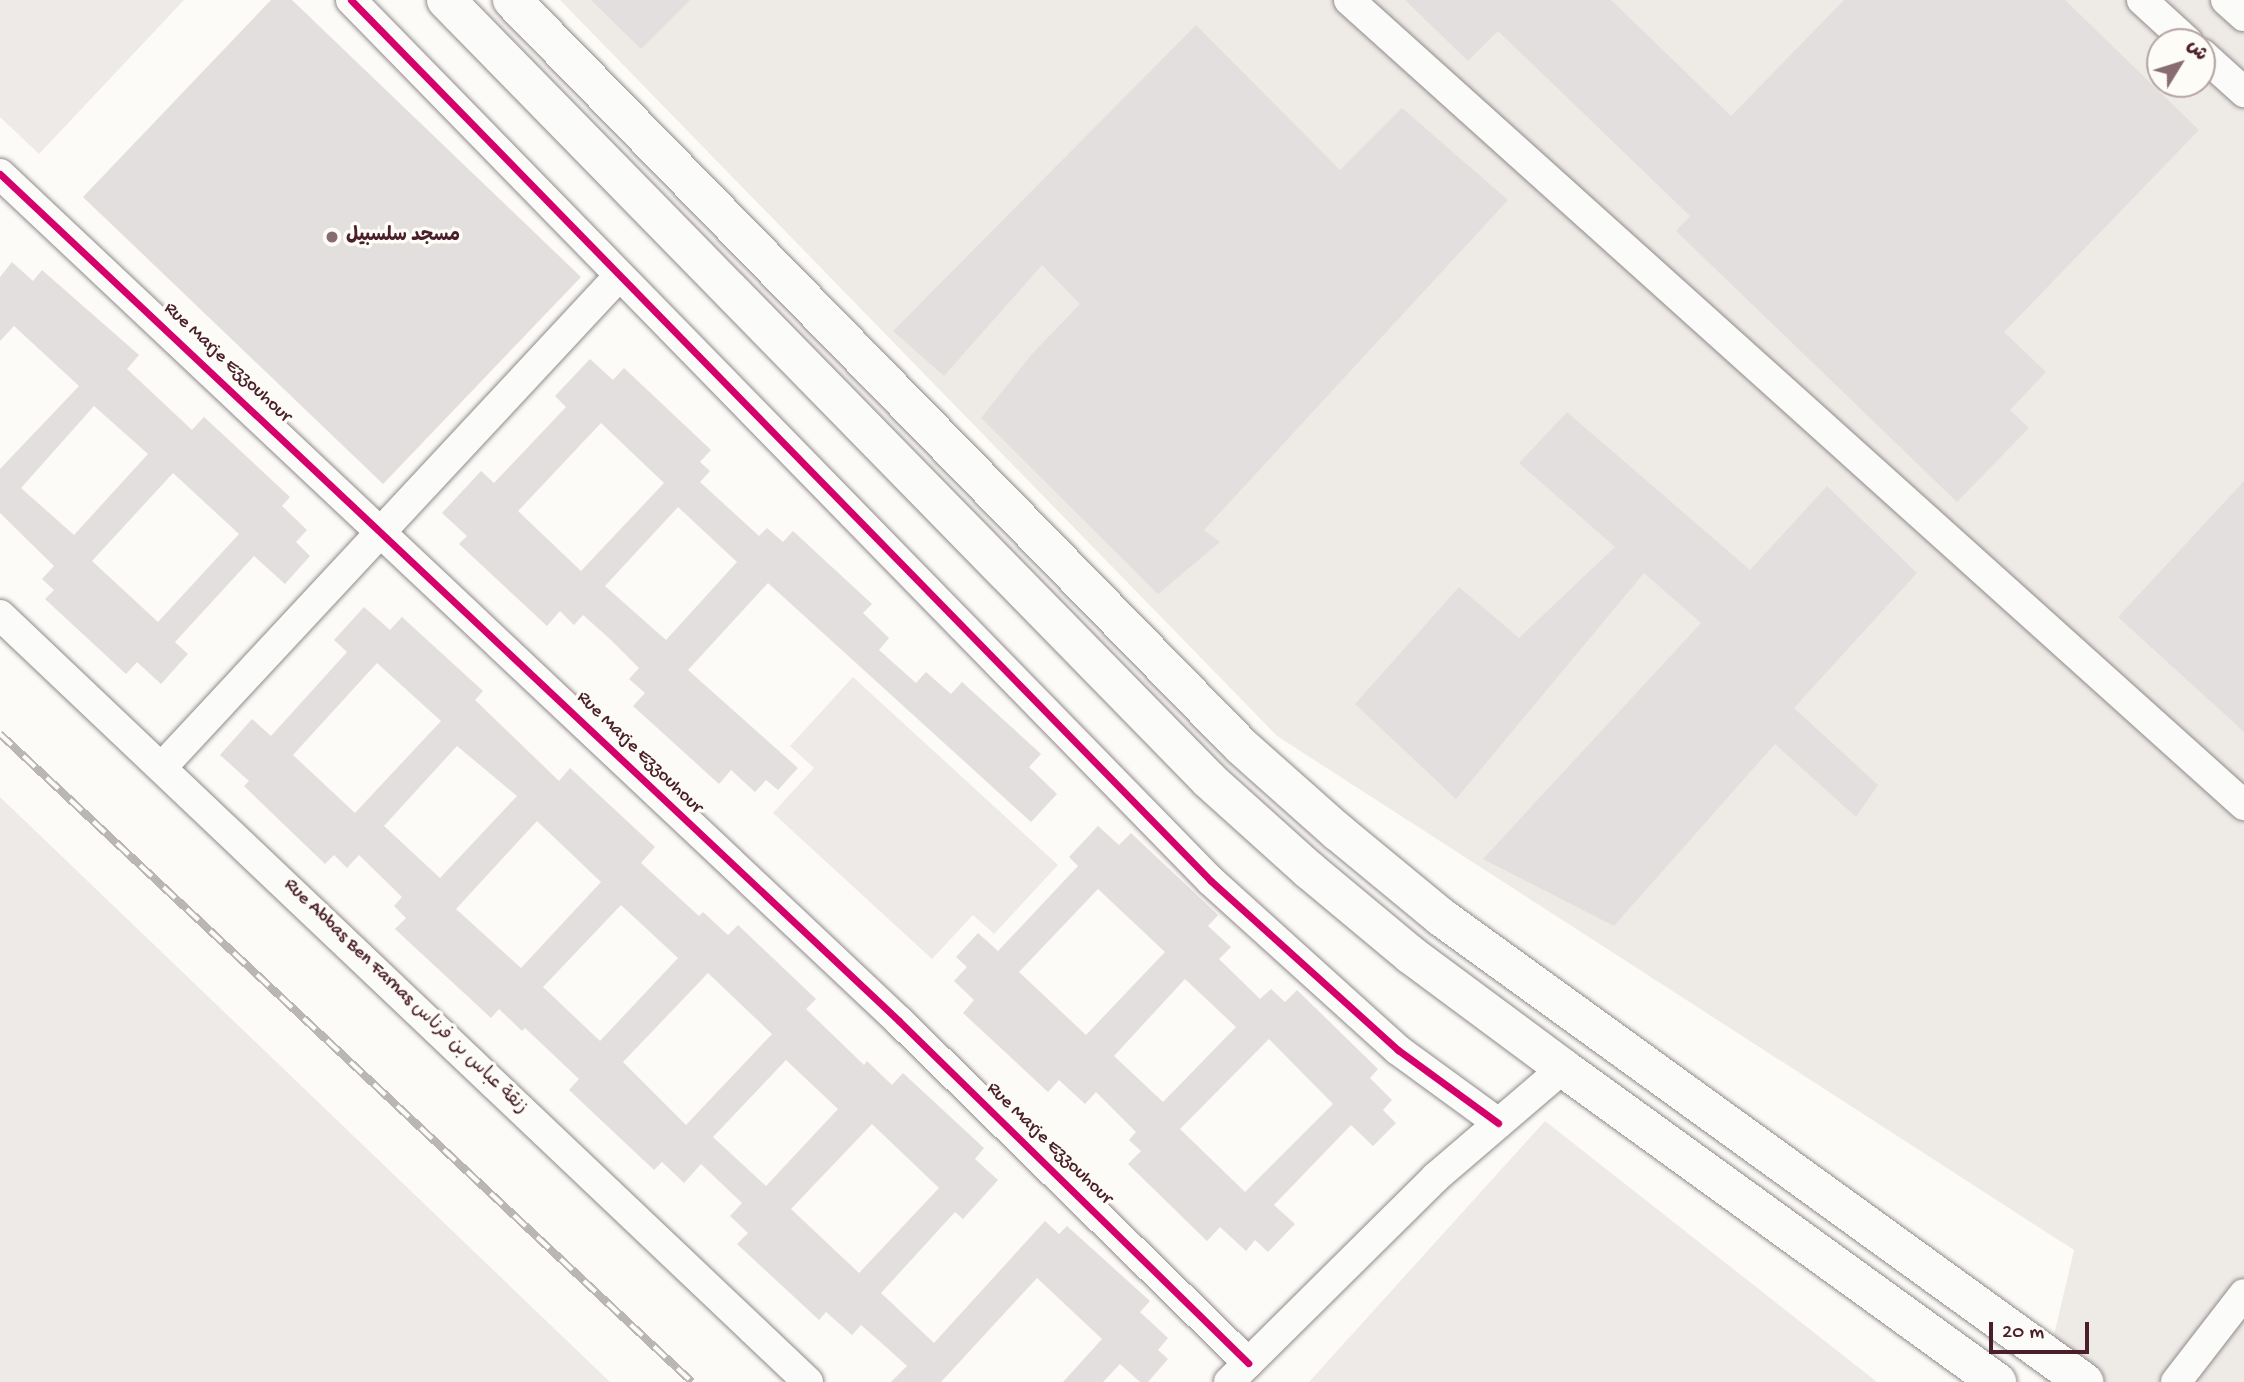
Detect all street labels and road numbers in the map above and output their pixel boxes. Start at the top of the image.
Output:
street label: Rue Marje Ezzouhour [158,298,296,428]
street label: Rue Marje Ezzouhour [571,687,707,819]
street label: Rue Abbas Ben Farnas زنقة عباس بن فرناس [278,874,532,1120]
street label: Rue Marje Ezzouhour [981,1078,1117,1210]

